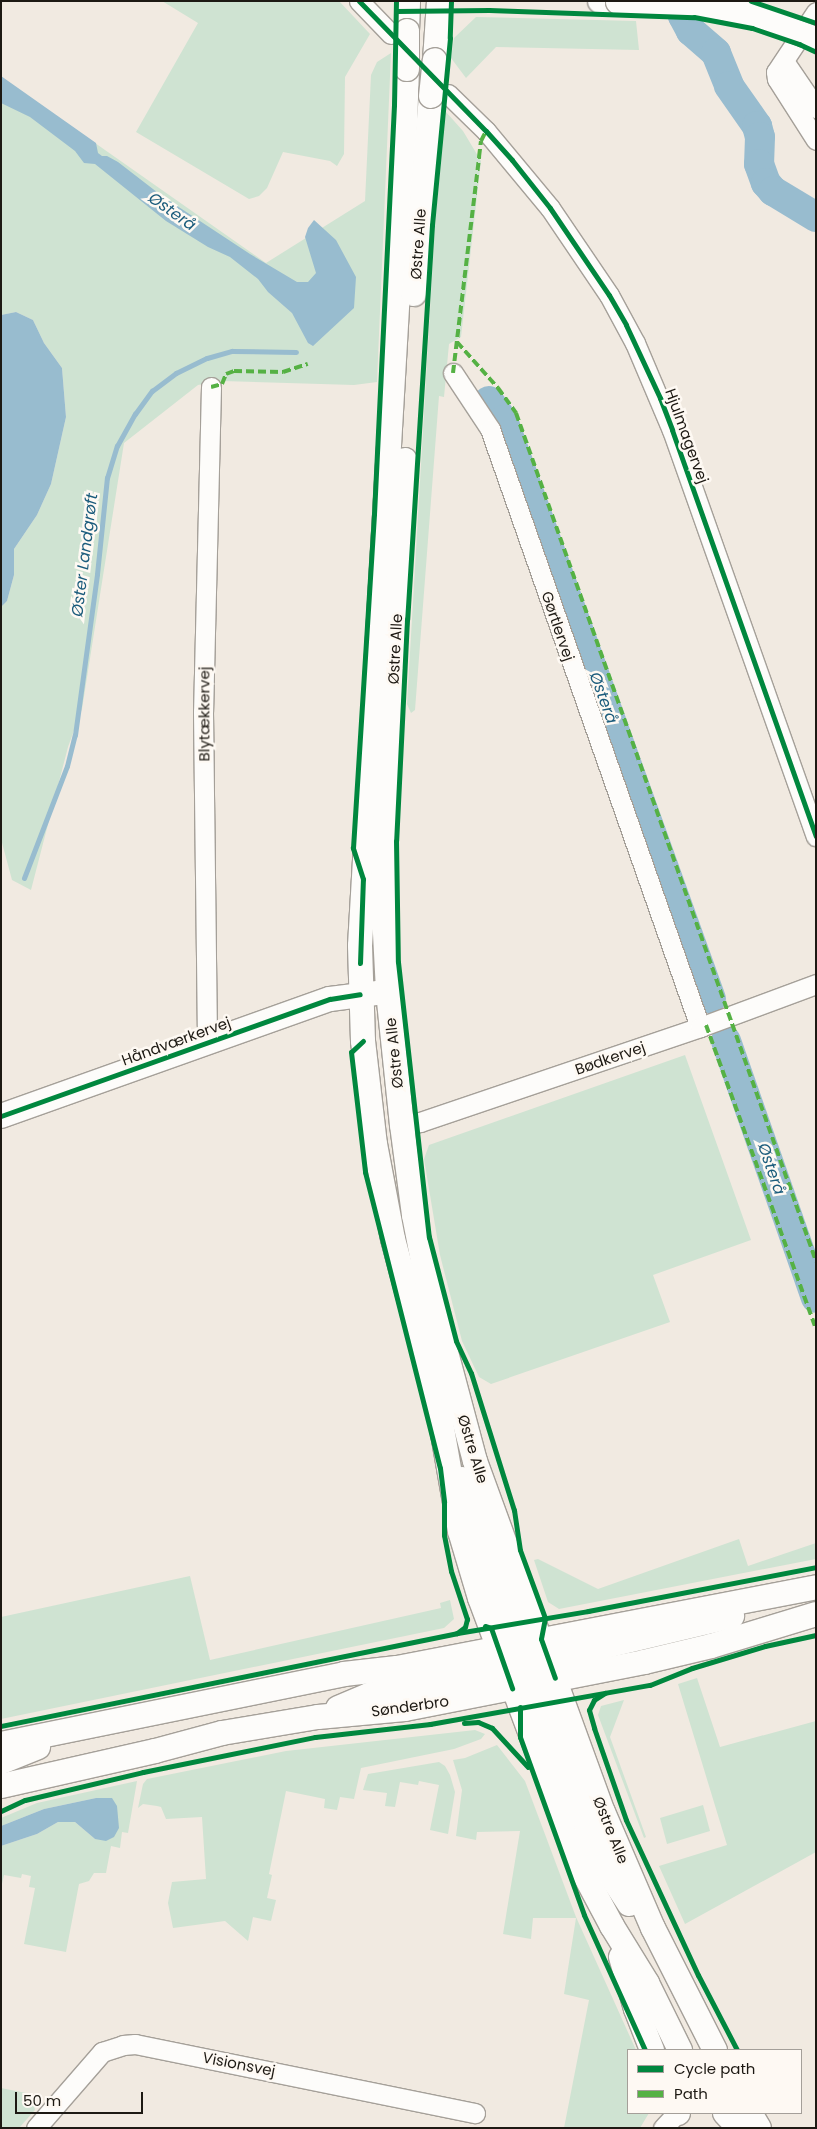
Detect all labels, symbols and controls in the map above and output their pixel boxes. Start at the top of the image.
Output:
water label: Østerå [145,189,199,235]
street label: Østre Alle [407,208,429,280]
street label: Hjulmagervej [662,386,712,486]
water label: Øster Landgrøft [68,492,102,618]
street label: Gørtlervej [538,589,578,663]
street label: Østre Alle [384,613,406,685]
street label: Blytækkervej [195,666,213,762]
water label: Østerå [585,670,621,726]
street label: Håndværkervej [119,1013,233,1069]
street label: Østre Alle [381,1017,407,1089]
street label: Bødkervej [573,1038,647,1078]
water label: Østerå [753,1141,789,1197]
street label: Østre Alle [454,1413,492,1485]
street label: Sønderbro [370,1692,450,1720]
street label: Østre Alle [589,1794,633,1866]
street label: Visionsvej [201,2048,277,2080]
legend [627,2049,802,2114]
text: Cycle path [674,2058,755,2079]
scale bar [18,2082,145,2114]
text: Path [674,2083,708,2104]
text: 50 m [23,2090,61,2111]

